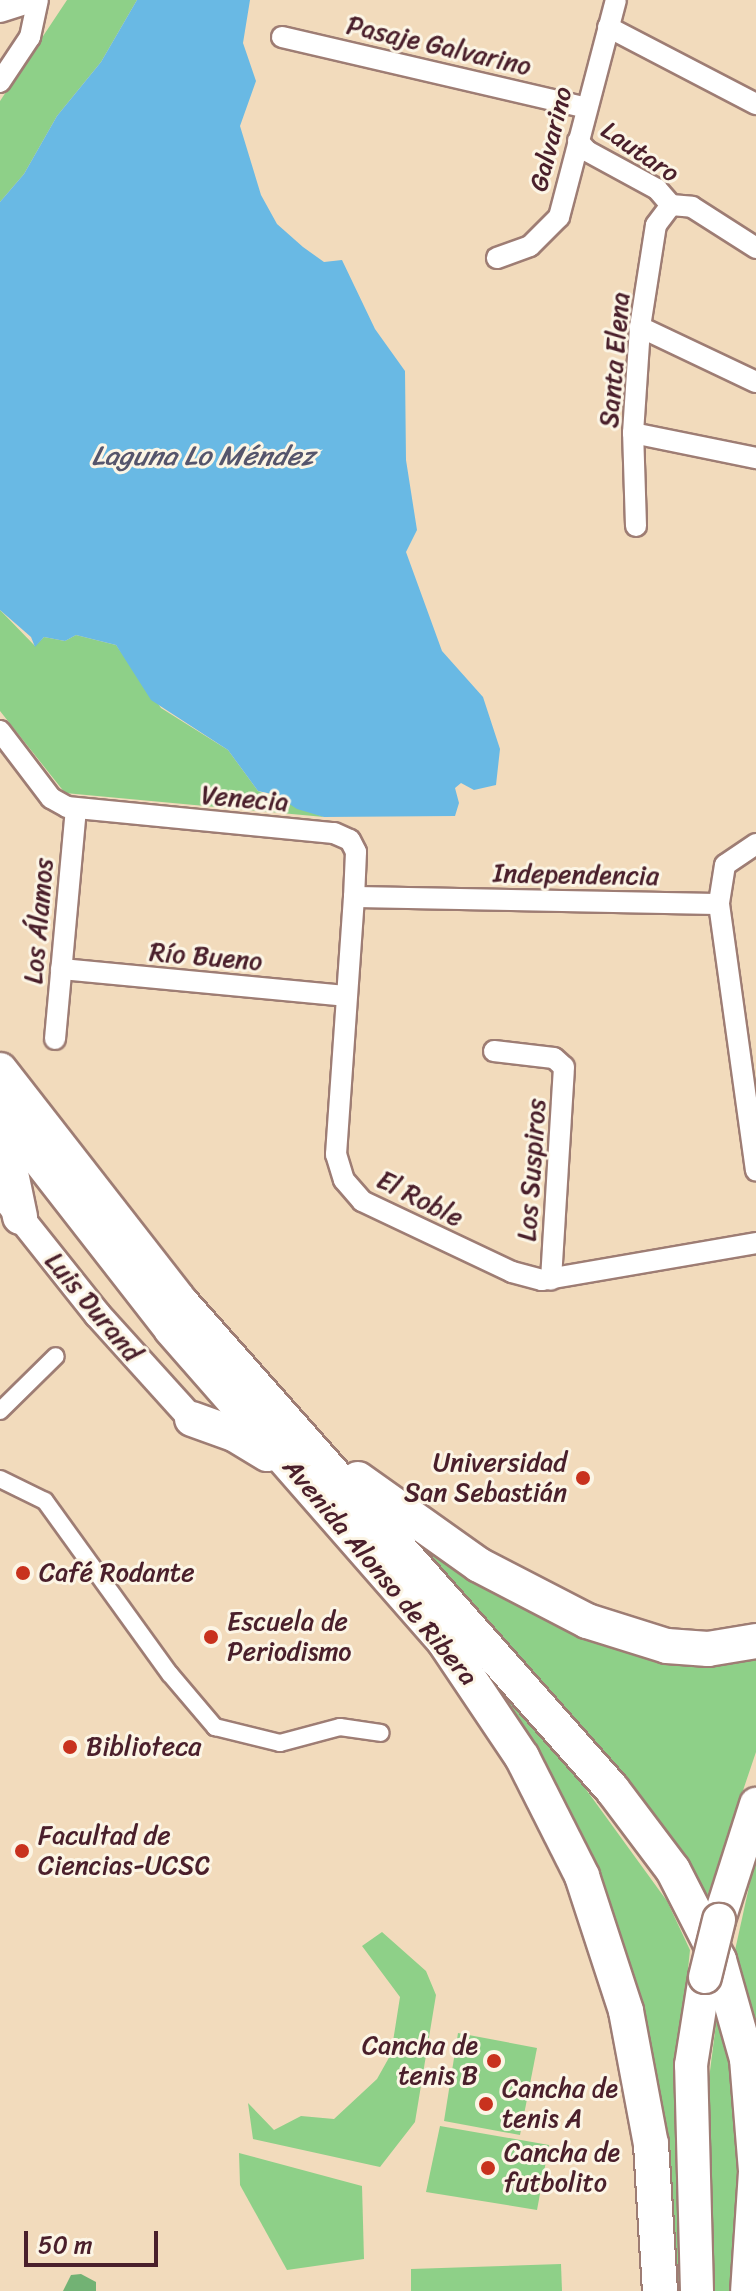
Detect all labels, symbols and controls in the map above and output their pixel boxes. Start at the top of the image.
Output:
street label: Pasaje Galvarino [344,10,534,82]
street label: Galvarino [523,83,579,195]
street label: Lautaro [595,115,685,189]
street label: Santa Elena [593,290,637,430]
water label: Laguna Lo Méndez [92,439,314,473]
street label: Venecia [200,780,290,818]
street label: Los Álamos [18,857,60,985]
street label: Independencia [493,858,659,892]
street label: Río Bueno [148,937,264,977]
street label: Los Suspiros [511,1098,553,1242]
street label: El Roble [372,1164,468,1234]
street label: Luis Durand [38,1246,148,1368]
place label: Universidad San Sebastián [403,1447,567,1508]
street label: Avenida Alonso de Ribera [276,1452,484,1692]
marker: Universidad San Sebastián [574,1469,592,1487]
place label: Café Rodante [39,1557,193,1589]
marker: Café Rodante [14,1564,32,1582]
place label: Escuela de Periodismo [227,1606,352,1668]
marker: Escuela de Periodismo [202,1628,220,1646]
place label: Biblioteca [86,1731,201,1763]
marker: Biblioteca [61,1738,79,1756]
place label: Facultad de Ciencias-UCSC [38,1820,210,1882]
marker: Facultad de Ciencias-UCSC [13,1842,31,1860]
place label: Cancha de tenis B [361,2030,478,2092]
marker: Cancha de tenis B [485,2052,503,2070]
place label: Cancha de tenis A [502,2073,619,2134]
marker: Cancha de tenis A [477,2095,495,2113]
place label: Cancha de futbolito [504,2137,621,2198]
marker: Cancha de futbolito [479,2159,497,2177]
scale bar [28,2215,162,2265]
text: 50 m [38,2224,93,2266]

